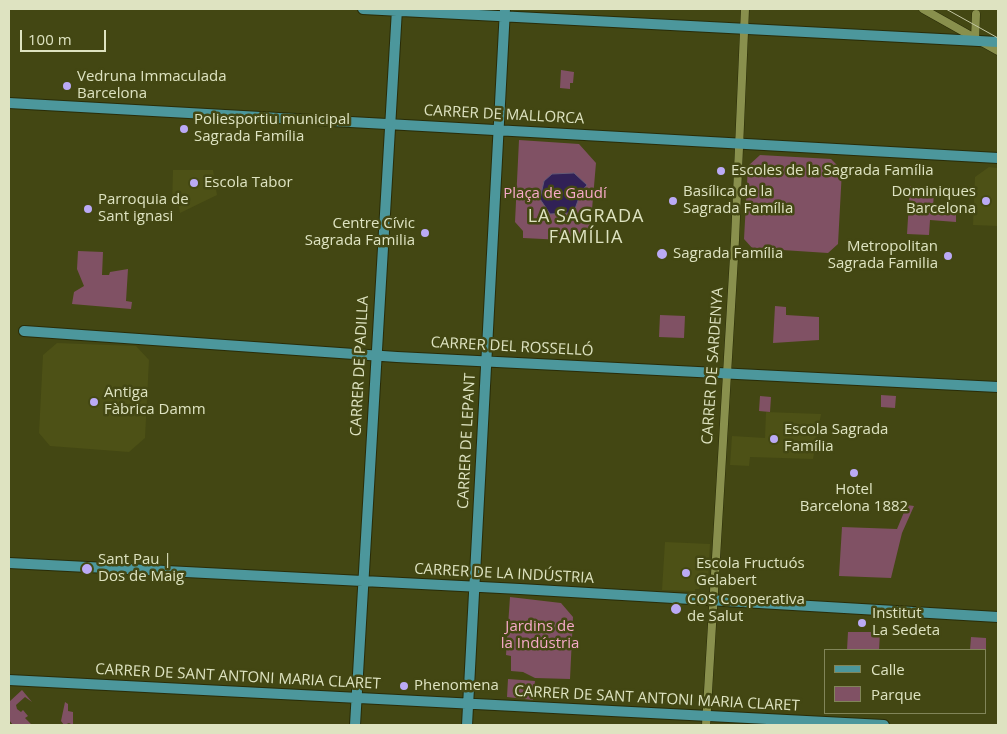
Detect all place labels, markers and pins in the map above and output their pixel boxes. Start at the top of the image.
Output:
place label: Vedruna Immaculada Barcelona [77,68,227,103]
marker: Vedruna Immaculada Barcelona [61,80,73,92]
place label: Poliesportiu municipal Sagrada Família [194,111,350,146]
marker: Poliesportiu municipal Sagrada Família [178,123,190,135]
place label: Escoles de la Sagrada Família [731,162,934,180]
marker: Escoles de la Sagrada Família [715,165,727,177]
place label: Escola Tabor [204,174,293,192]
marker: Escola Tabor [188,177,200,189]
place label: Basílica de la Sagrada Família [683,183,793,218]
place label: Dominiques Barcelona [891,183,976,218]
place label: Parroquia de Sant ignasi [98,191,189,226]
marker: Basílica de la Sagrada Família [667,195,679,207]
marker: Dominiques Barcelona [980,195,992,207]
marker: Parroquia de Sant ignasi [82,203,94,215]
place label: Centre Cívic Sagrada Familia [305,215,415,250]
marker: Centre Cívic Sagrada Familia [419,227,431,239]
place label: Metropolitan Sagrada Familia [828,238,938,273]
place label: Sagrada Família [673,245,783,263]
marker: Sagrada Família [655,247,669,261]
marker: Metropolitan Sagrada Familia [942,250,954,262]
place label: Antiga Fàbrica Damm [104,384,206,419]
marker: Antiga Fàbrica Damm [88,396,100,408]
place label: Escola Sagrada Família [784,421,888,456]
marker: Escola Sagrada Família [768,433,780,445]
marker: Hotel Barcelona 1882 [848,467,860,479]
place label: Hotel Barcelona 1882 [800,481,908,516]
place label: Sant Pau | Dos de Maig [98,551,184,586]
place label: Escola Fructuós Gelabert [696,555,805,590]
marker: Sant Pau | Dos de Maig [80,562,94,576]
marker: Escola Fructuós Gelabert [680,567,692,579]
place label: COS Cooperativa de Salut [687,591,805,626]
marker: COS Cooperativa de Salut [669,602,683,616]
place label: Institut La Sedeta [872,605,940,640]
marker: Institut La Sedeta [856,617,868,629]
place label: Phenomena [414,677,499,695]
marker: Phenomena [398,680,410,692]

